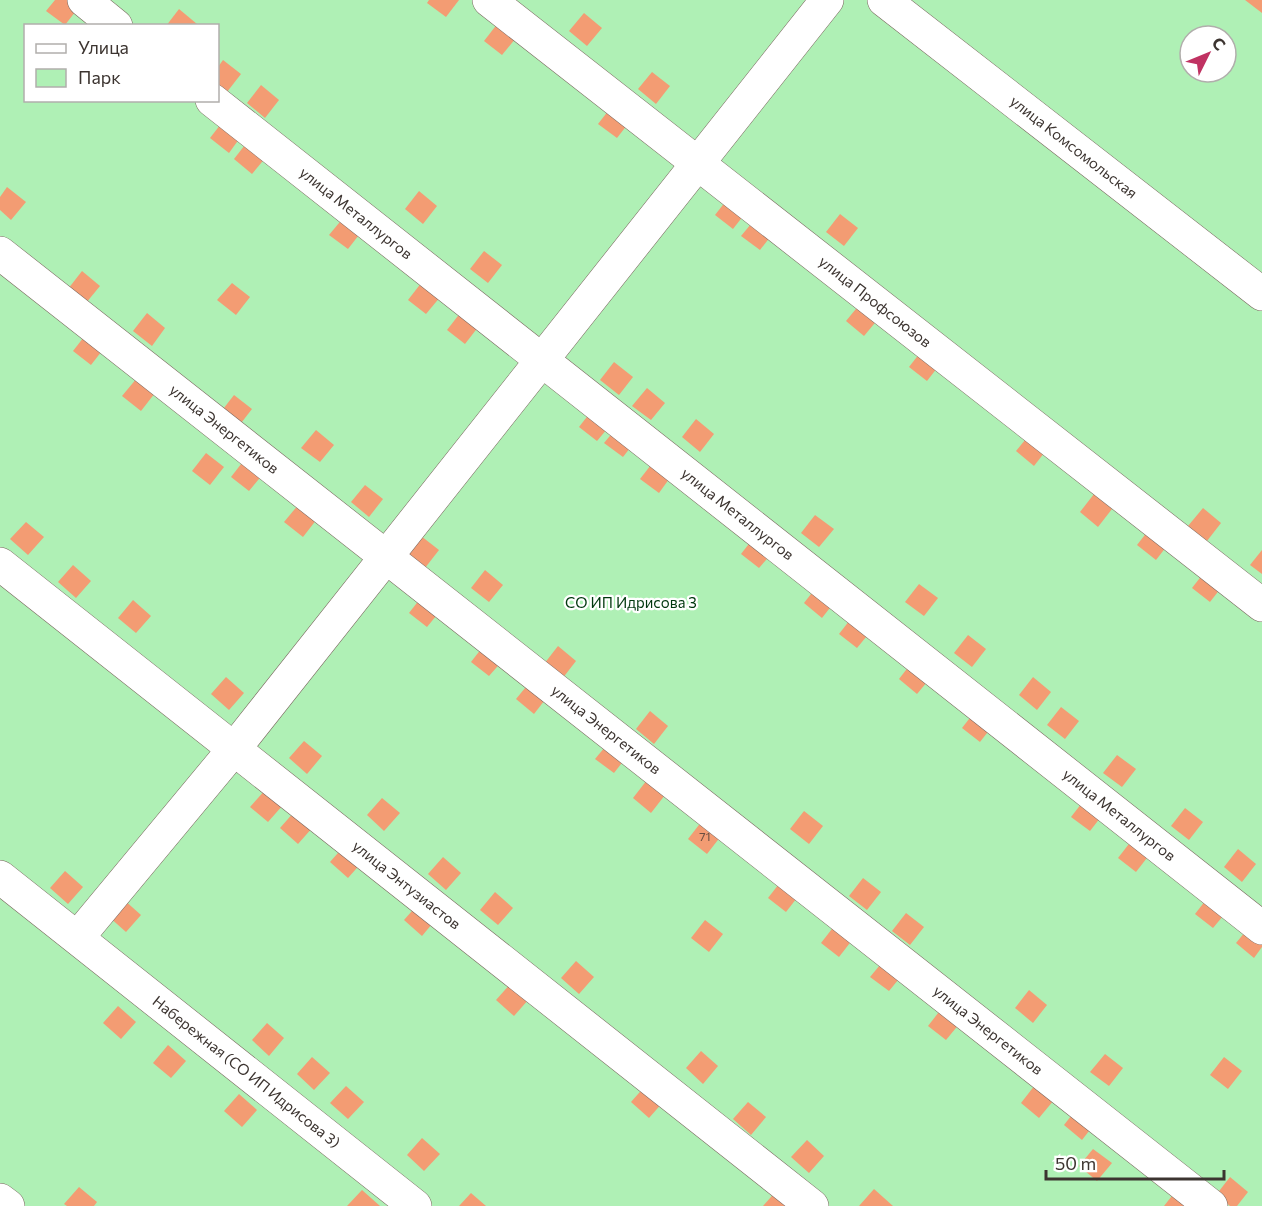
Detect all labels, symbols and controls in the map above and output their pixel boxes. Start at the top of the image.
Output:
legend [24,24,219,102]
north arrow [1178,24,1238,84]
text: С [1209,33,1230,54]
text: Улица [78,36,129,58]
text: Парк [78,66,121,88]
street label: улица Комсомольская [1007,91,1141,202]
street label: улица Металлургов [296,163,416,262]
street label: улица Профсоюзов [816,252,935,351]
street label: улица Энергетиков [166,380,283,477]
street label: улица Металлургов [678,464,798,563]
park label: СО ИП Идрисова 3 [565,593,697,611]
street label: улица Энергетиков [548,680,665,778]
street label: улица Металлургов [1060,765,1179,864]
house number: 71 [699,829,711,843]
street label: улица Энтузиастов [349,836,465,933]
street label: улица Энергетиков [930,981,1047,1078]
street label: Набережная (СО ИП Идрисова 3) [149,991,344,1151]
scale bar [1046,1143,1224,1181]
text: 50 m [1055,1152,1096,1174]

